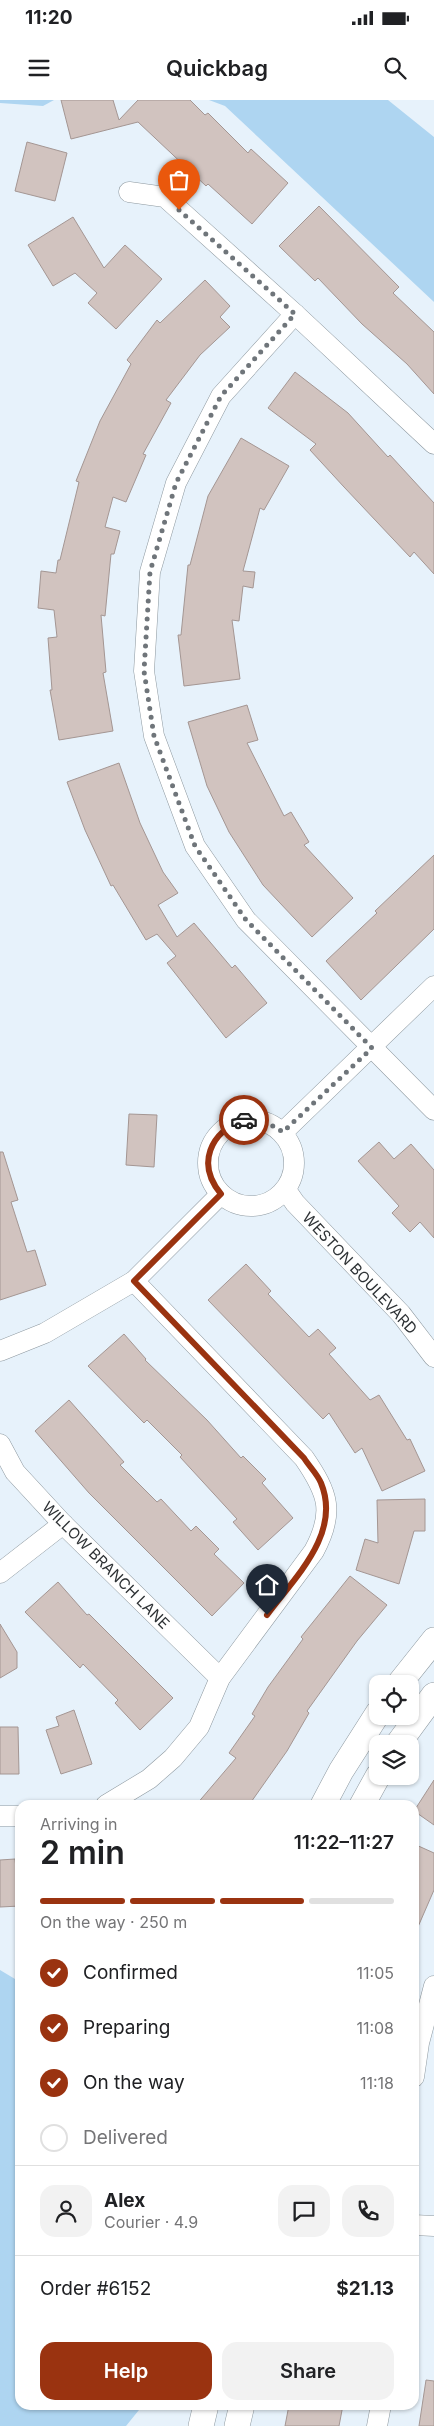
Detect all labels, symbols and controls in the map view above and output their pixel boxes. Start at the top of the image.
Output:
text: 11:20 [25,6,73,29]
icon: menu [25,54,53,82]
icon: search [381,54,409,82]
text: Quickbag [166,55,268,81]
pin [158,159,200,210]
icon: bag [165,166,193,194]
courier [219,1095,269,1145]
icon: car [230,1106,258,1134]
street label: WESTON BOULEVARD [299,1208,421,1338]
street label: WILLOW BRANCH LANE [38,1497,174,1633]
pin [246,1564,288,1615]
icon: home [253,1571,281,1599]
map controls [369,1675,419,1785]
button: locate [369,1675,419,1725]
button: layers [369,1735,419,1785]
text: Arriving in [40,1814,117,1834]
text: 11:22–11:27 [294,1831,394,1854]
text: 2 min [40,1833,125,1872]
text: On the way · 250 m [40,1912,187,1932]
icon: check [40,1959,68,1987]
text: Confirmed [83,1961,178,1984]
text: 11:05 [357,1963,394,1983]
icon: check [40,2014,68,2042]
text: Preparing [83,2016,170,2039]
text: 11:08 [356,2018,394,2038]
icon: check [40,2069,68,2097]
text: On the way [83,2071,185,2094]
text: 11:18 [360,2073,394,2093]
text: Delivered [83,2126,168,2149]
button: person [40,2185,92,2237]
button: chat [278,2185,330,2237]
button: phone [342,2185,394,2237]
text: Alex [104,2189,145,2212]
text: Courier · 4.9 [104,2212,198,2232]
text: Order #6152 [40,2277,151,2300]
text: $21.13 [336,2277,394,2300]
button: Help [40,2342,212,2400]
button: Share [222,2342,394,2400]

